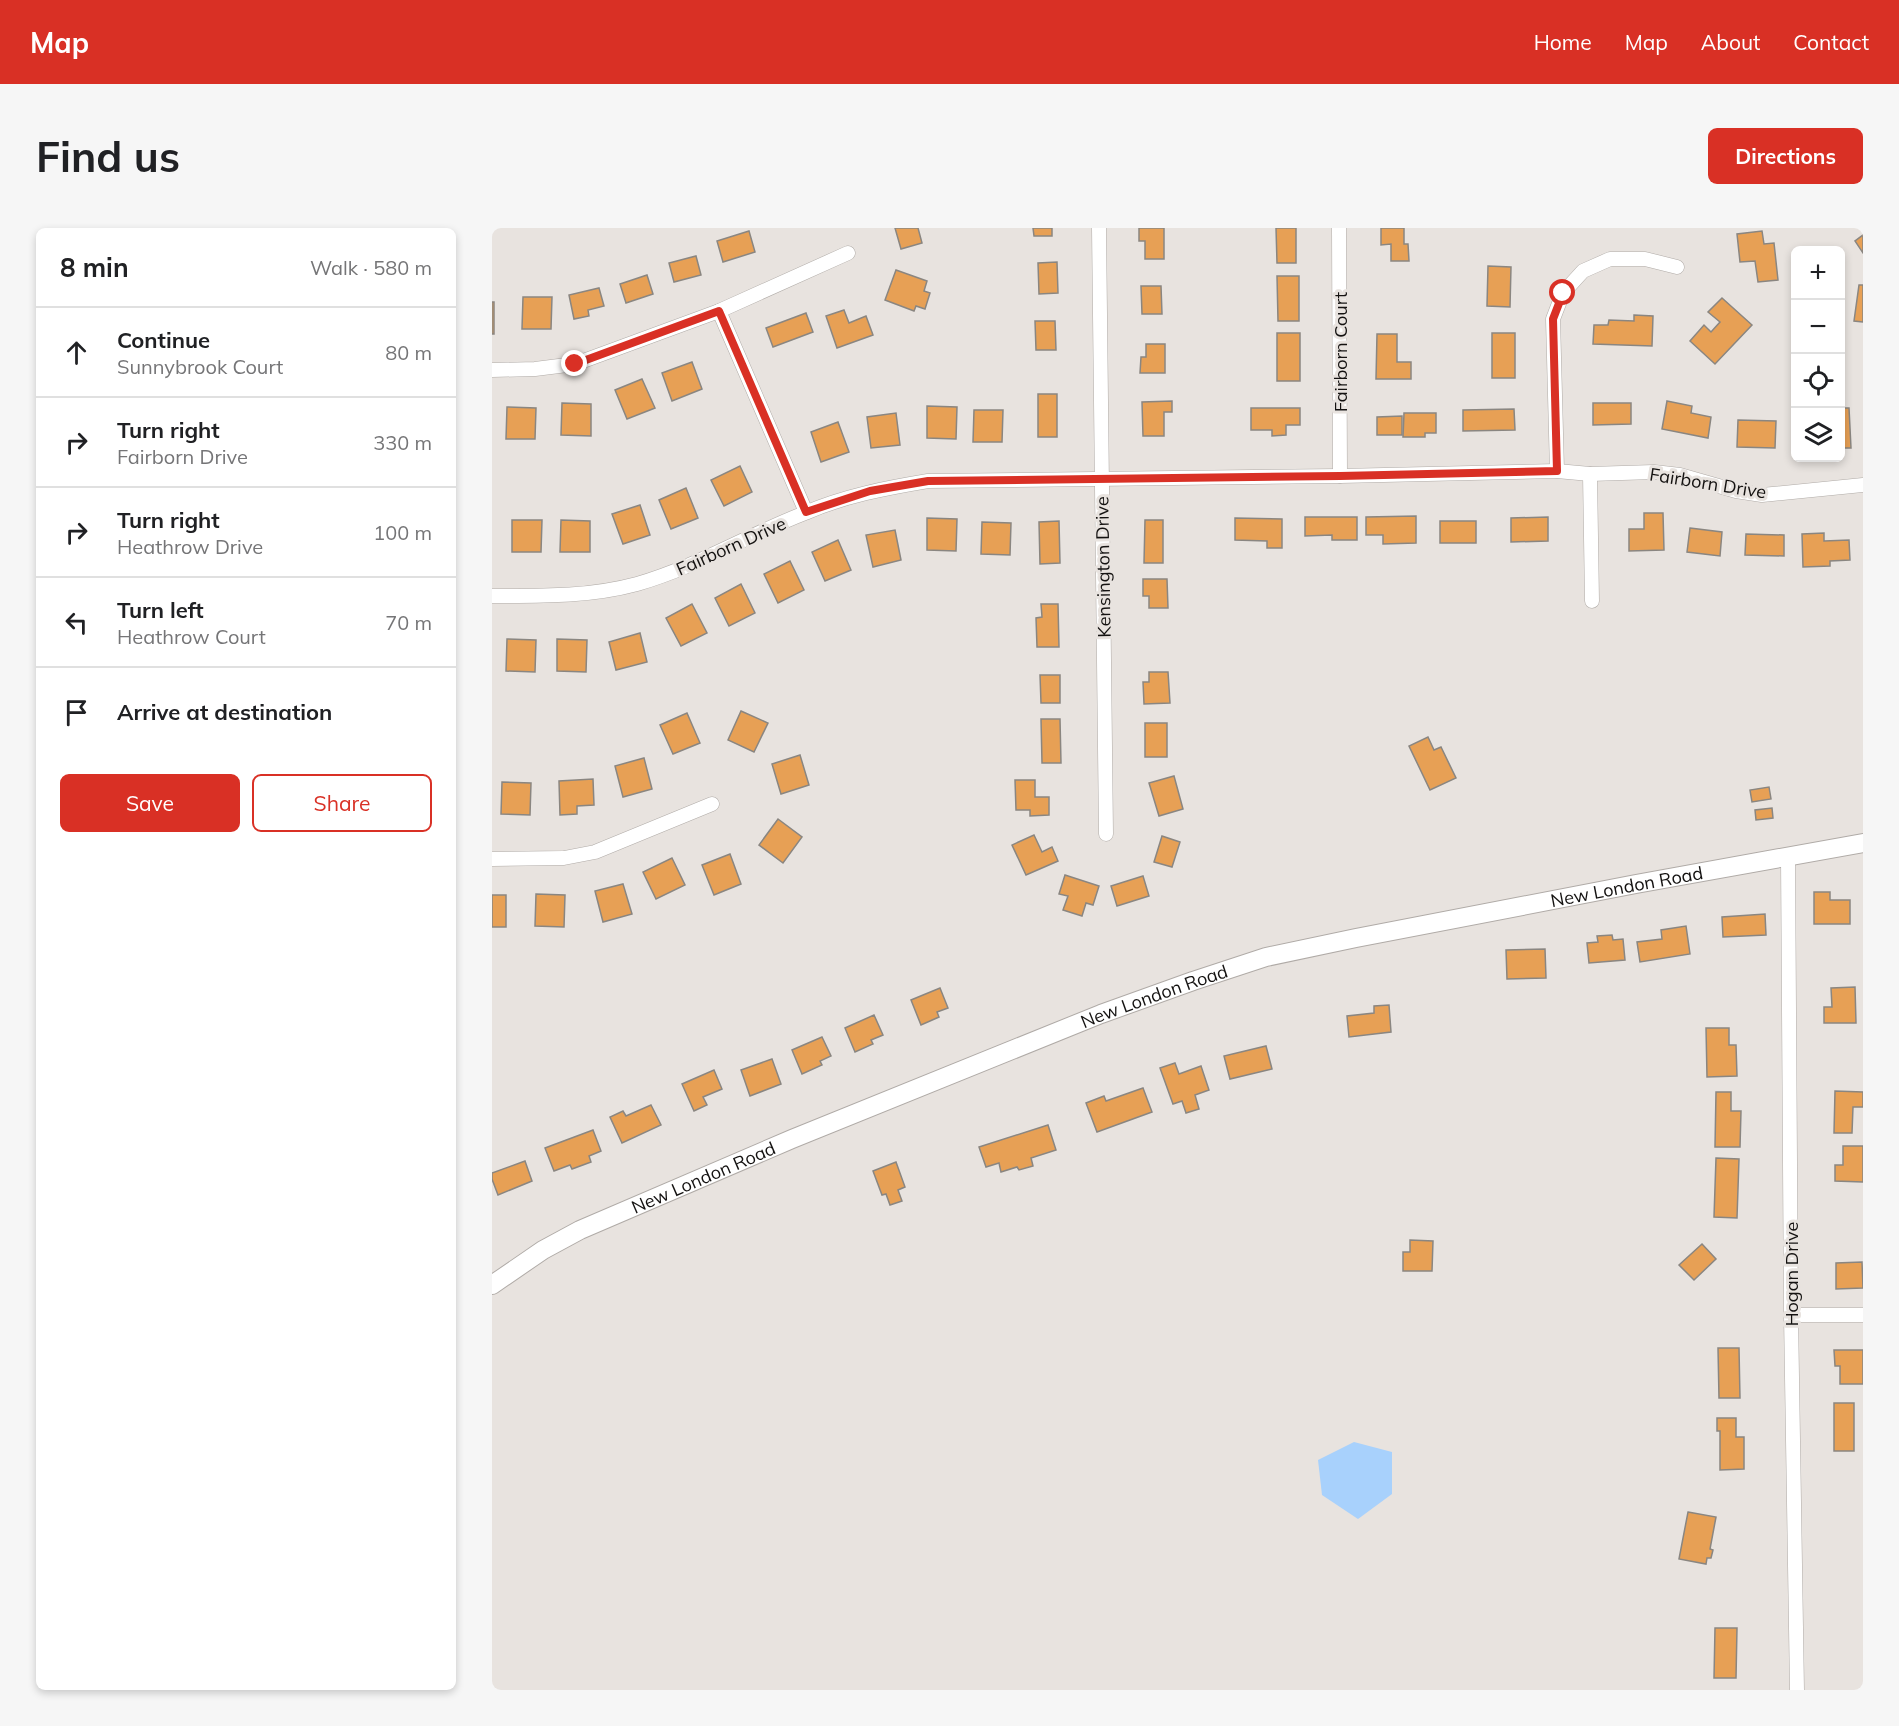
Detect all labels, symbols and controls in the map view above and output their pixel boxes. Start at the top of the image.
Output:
text: Map [30,25,89,60]
text: Home [1534,29,1592,55]
text: Map [1625,29,1668,55]
text: About [1701,29,1760,55]
text: Contact [1793,29,1869,55]
button: Directions [1708,128,1863,184]
text: Find us [36,130,180,183]
map controls [1791,246,1845,462]
button: + [1791,246,1845,300]
text: 8 min [60,251,129,284]
text: Walk · 580 m [310,255,432,280]
route start [1549,279,1575,305]
street label: Fairborn Court [1329,292,1352,412]
button: − [1791,300,1845,354]
text: Continue [117,326,210,354]
icon: ahead [60,336,93,369]
text: 80 m [385,340,432,365]
route end [561,350,587,376]
text: Sunnybrook Court [117,354,283,379]
button: locate [1791,354,1845,408]
button: layers [1791,408,1845,462]
text: Turn right [117,416,220,444]
icon: right [60,426,93,459]
text: 330 m [373,430,432,455]
text: Fairborn Drive [117,444,248,469]
street label: Fairborn Drive [1648,462,1768,504]
street label: Kensington Drive [1090,496,1116,638]
text: Turn right [117,506,220,534]
street label: Fairborn Drive [673,512,789,580]
icon: right [60,516,93,549]
text: 100 m [373,520,432,545]
text: Heathrow Drive [117,534,263,559]
text: Turn left [117,596,204,624]
icon: left [60,606,93,639]
text: 70 m [385,610,432,635]
text: Heathrow Court [117,624,266,649]
icon: arrive [60,696,93,729]
text: Arrive at destination [117,698,332,726]
button: Save [60,774,240,832]
button: Share [252,774,432,832]
street label: New London Road [1548,861,1705,912]
street label: New London Road [1077,959,1230,1033]
street label: New London Road [628,1136,779,1218]
street label: Hogan Drive [1780,1222,1803,1326]

